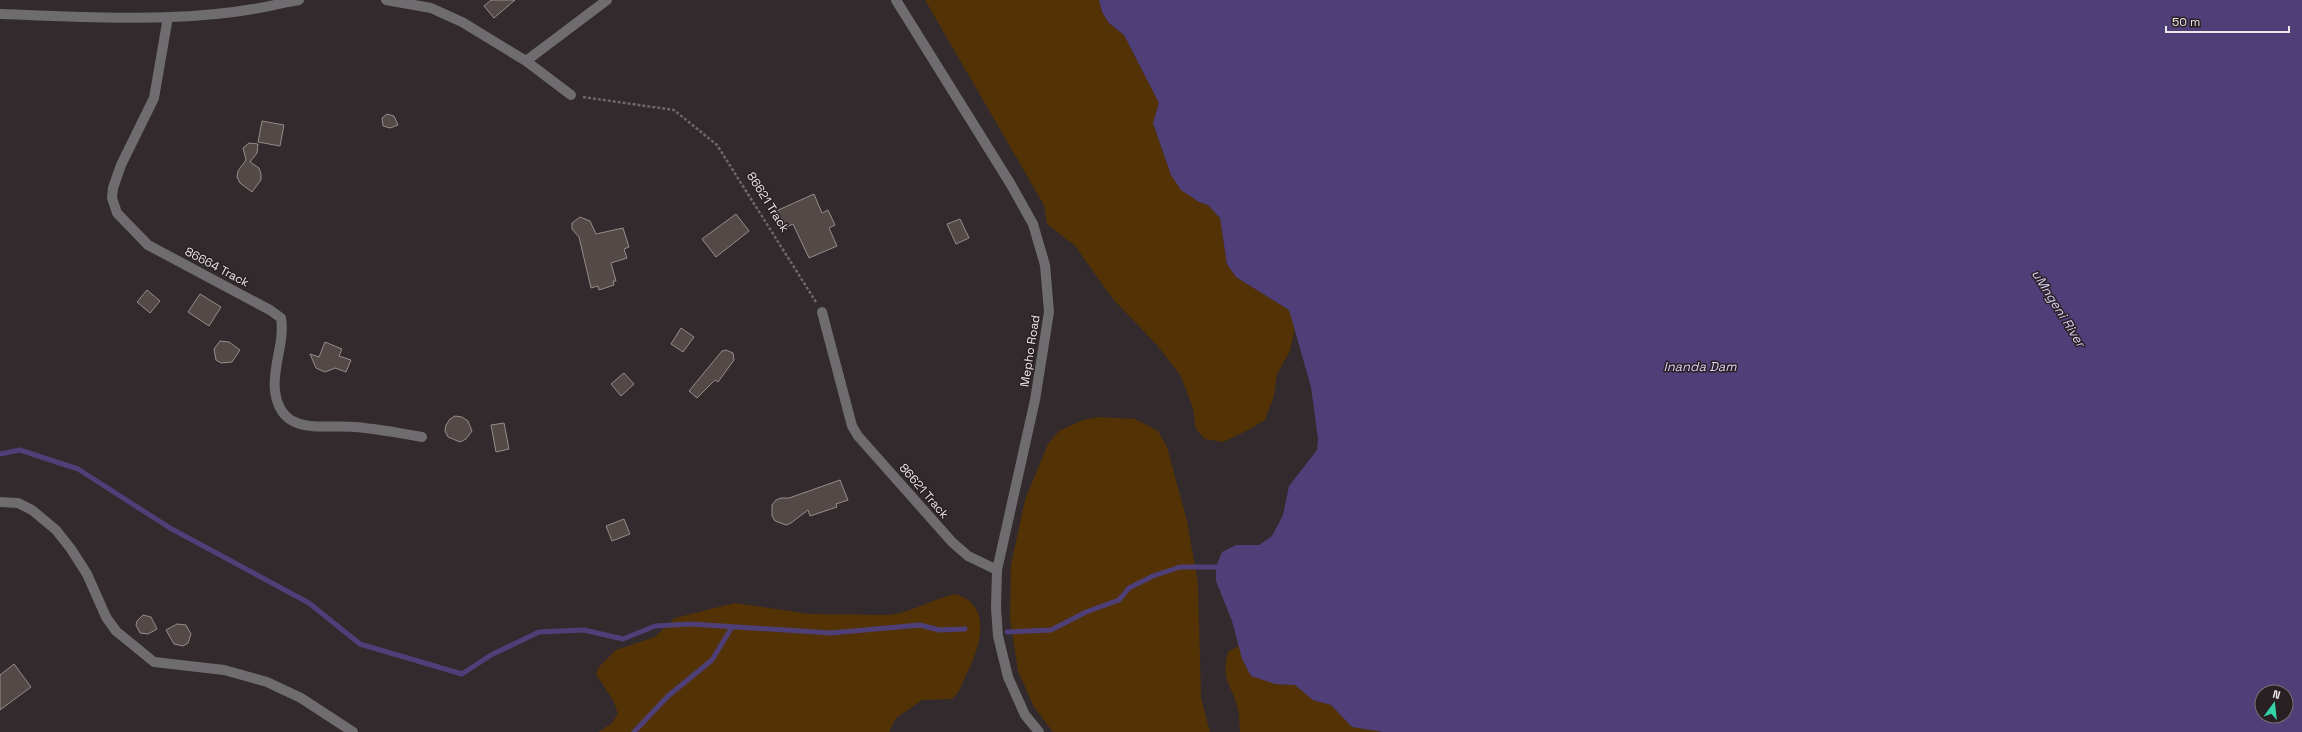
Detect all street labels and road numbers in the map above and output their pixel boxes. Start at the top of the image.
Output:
street label: 86621 Track [743,169,793,236]
street label: 86664 Track [182,243,252,291]
street label: Mepho Road [1016,314,1044,388]
street label: 86621 Track [896,460,953,522]

